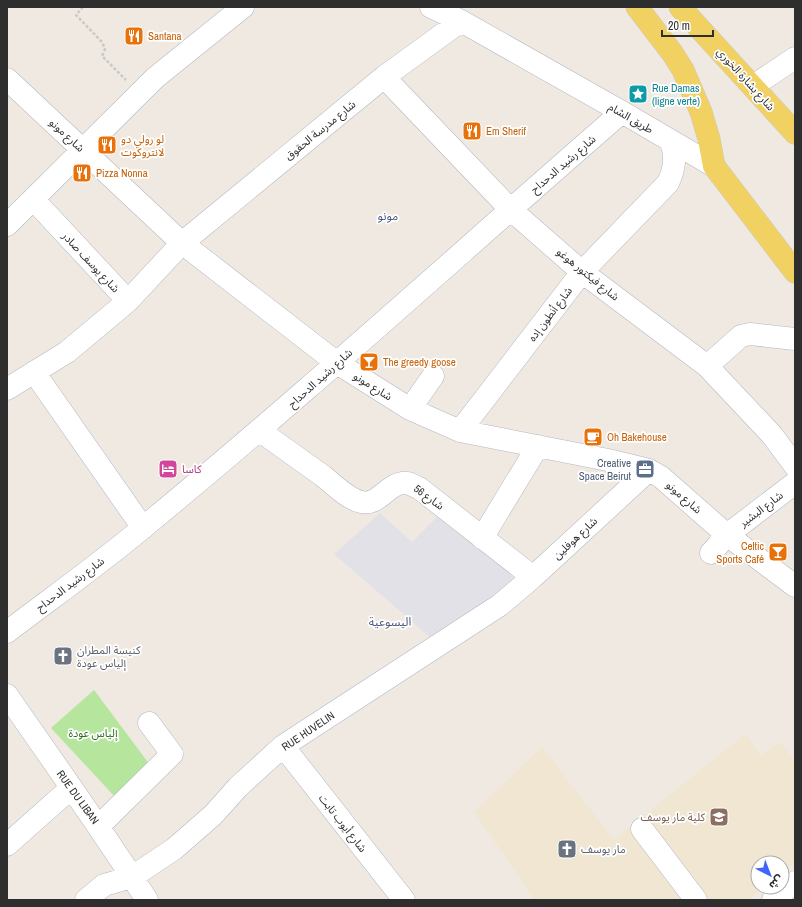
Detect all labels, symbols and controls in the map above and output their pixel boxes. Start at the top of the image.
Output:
scale bar [662,12,713,38]
text: 20 m [668,18,690,34]
restaurant icon: Santana [123,25,145,47]
place label: Santana [148,29,182,43]
street label: شارع بشارة الخوري [712,45,778,115]
place label: Rue Damas (ligne verte) [652,81,700,108]
place icon: Rue Damas (ligne verte) [627,83,649,105]
street label: شارع مدرسة الحقوق [282,97,359,164]
street label: طريق الشام [606,100,656,137]
street label: شارع مونو [46,115,88,156]
restaurant icon: Em Sherif [461,120,483,142]
place label: Em Sherif [486,124,527,138]
place label: لو رولي دو لانتروكوت [121,132,164,159]
street label: شارع رشيد الدحداح [527,132,599,197]
restaurant icon: لو رولي دو لانتروكوت [96,134,118,156]
restaurant icon: Pizza Nonna [71,162,93,184]
place label: Pizza Nonna [96,166,148,180]
district label: مونو [378,208,398,224]
street label: شارع يوسف صادر [58,228,123,296]
street label: شارع فيكتور هوغو [553,244,622,305]
street label: شارع أنطون إده [525,284,576,345]
street label: شارع رشيد الدحداح [285,345,356,411]
bar icon: The greedy goose [358,351,380,373]
place label: The greedy goose [383,355,456,369]
street label: شارع مونو [350,369,395,404]
cafe icon: Oh Bakehouse [582,426,604,448]
place label: Oh Bakehouse [607,430,667,444]
place label: Creative Space Beirut [579,456,631,483]
hotel icon: كاسا [157,458,179,480]
office icon: Creative Space Beirut [634,458,656,480]
place label: كاسا [182,462,202,476]
street label: شارع مونو [662,478,705,517]
street label: شارع 56 [411,481,447,514]
street label: شارع البشير [736,488,786,531]
street label: شارع هوفلين [550,514,601,563]
place label: Celtic Sports Café [716,539,764,566]
bar icon: Celtic Sports Café [767,541,789,563]
street label: شارع رشيد الدحداح [33,553,108,615]
district label: اليسوعية [369,614,411,630]
place label: كنيسة المطران إلياس عودة [77,643,141,671]
church icon: كنيسة المطران إلياس عودة [52,645,74,667]
street label: RUE HUVELIN [279,708,337,754]
park label: إلياس عودة [69,726,118,741]
street label: RUE DU LIBAN [54,767,102,827]
street label: شارع أيوب تابت [315,791,370,856]
school or university icon: كلية مار يوسف [708,806,730,828]
place label: كلية مار يوسف [641,810,705,824]
church icon: مار يوسف [556,838,578,860]
place label: مار يوسف [581,842,626,856]
north arrow [750,855,790,895]
text: ش [766,872,787,893]

